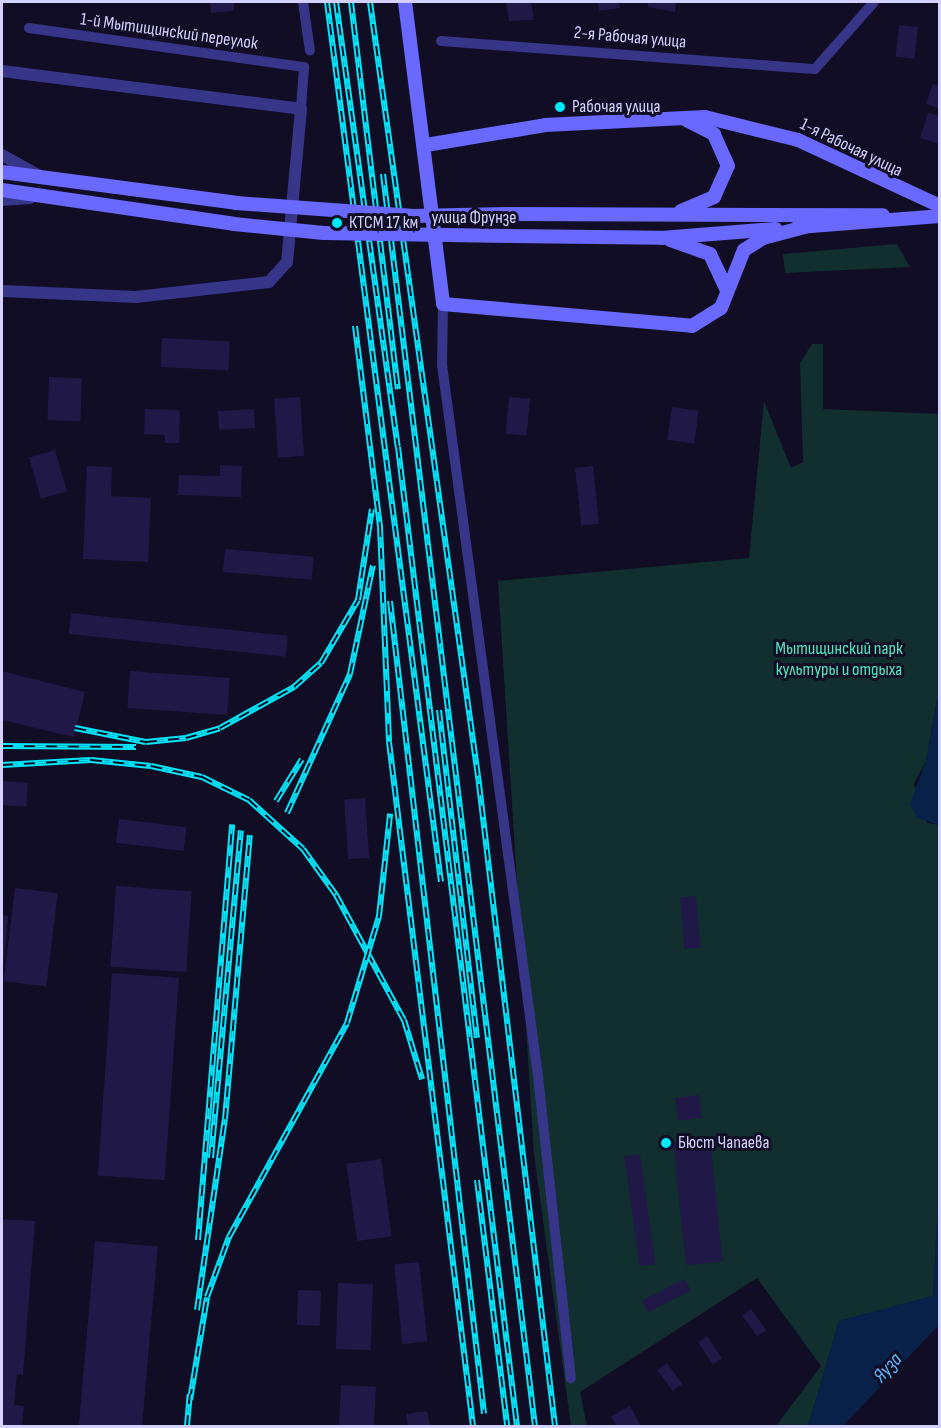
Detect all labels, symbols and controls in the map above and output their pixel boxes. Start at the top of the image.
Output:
street label: 1-й Мытищинский переулок [79,9,259,55]
street label: 2-я Рабочая улица [573,22,687,54]
place label: Рабочая улица [572,96,660,118]
marker: Рабочая улица [553,100,567,114]
street label: 1-я Рабочая улица [796,114,906,182]
street label: улица Фрунзе [432,207,516,229]
place label: КТСМ 17 км [349,212,418,234]
marker: КТСМ 17 км [330,216,344,230]
park label: Мытищинский парк культуры и отдыха [775,639,903,682]
place label: Бюст Чапаева [678,1132,769,1154]
marker: Бюст Чапаева [659,1136,673,1150]
water label: Яуза [868,1348,908,1388]

